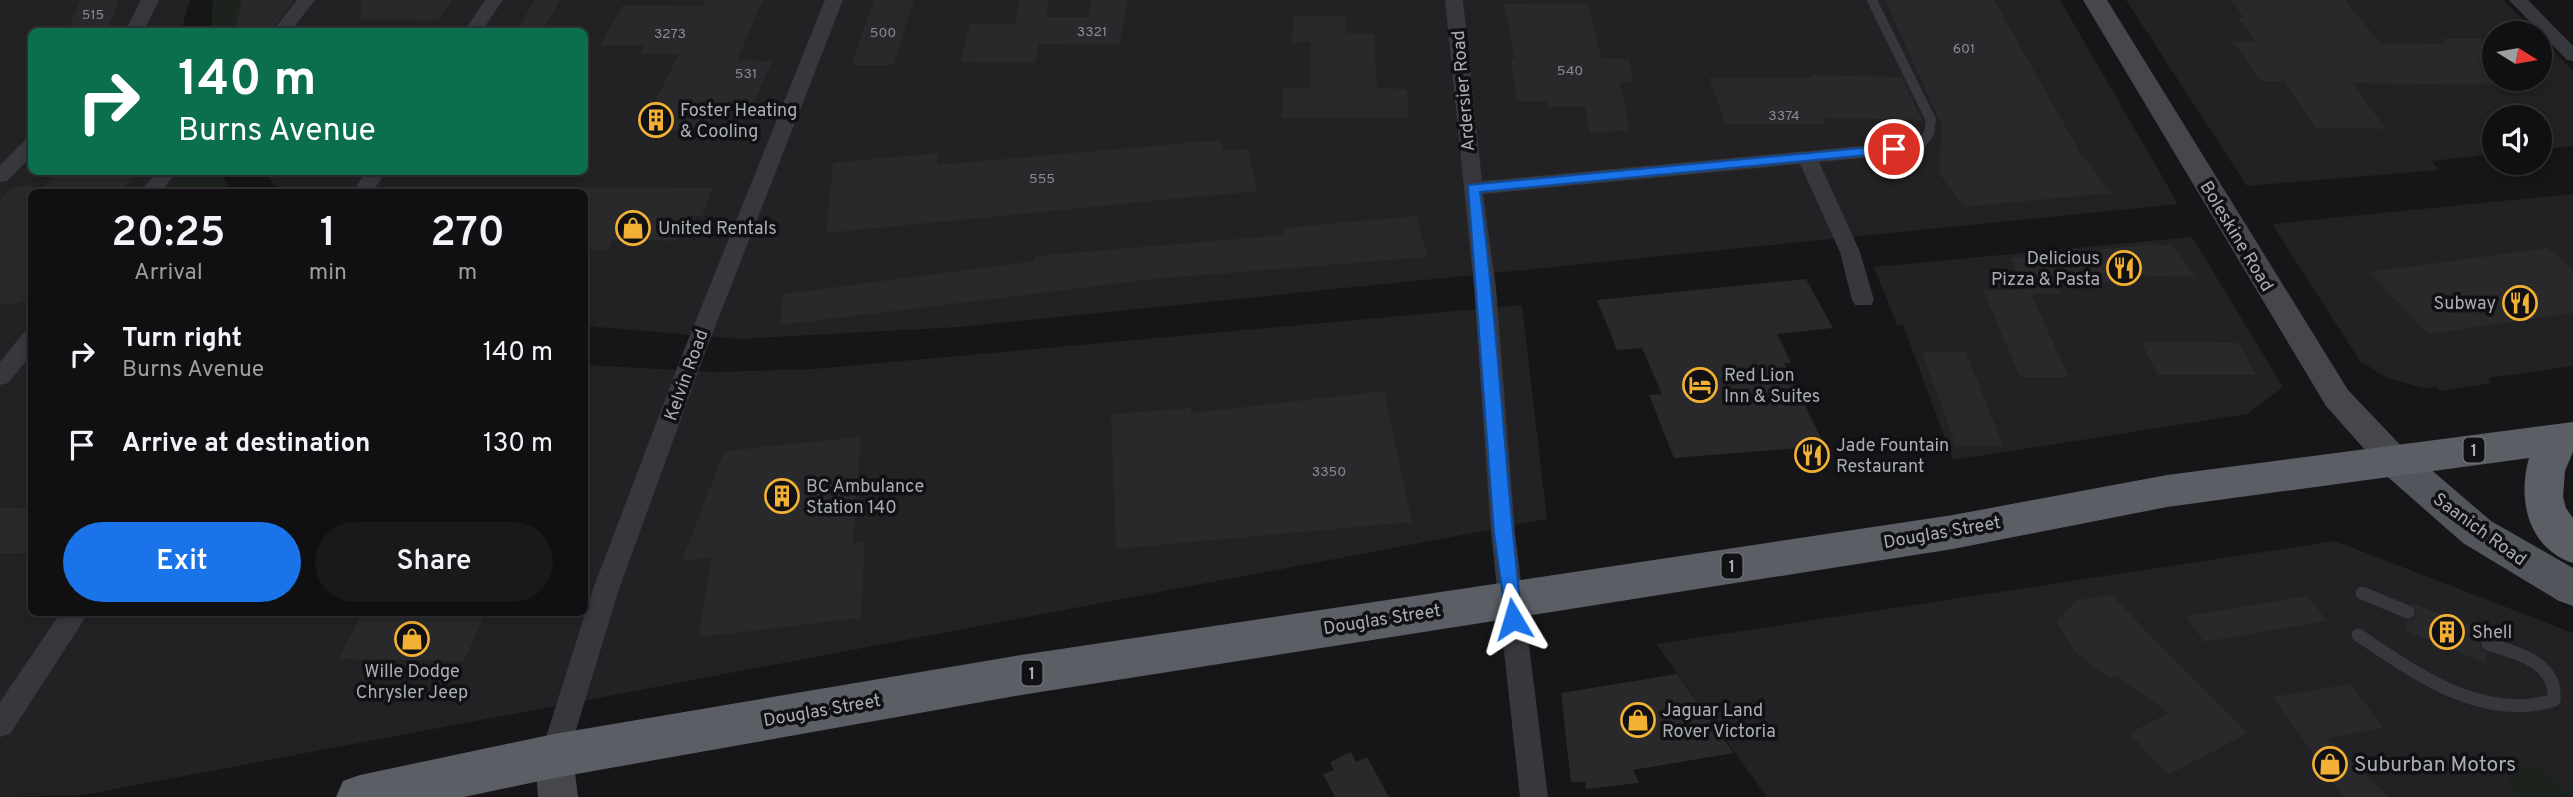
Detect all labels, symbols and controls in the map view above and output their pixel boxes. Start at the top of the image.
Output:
house number: 515 [82,7,104,24]
north arrow [2482,21,2552,91]
map controls [2482,21,2552,175]
house number: 3321 [1077,24,1107,41]
house number: 500 [870,25,896,42]
house number: 3273 [654,26,686,43]
street label: Ardersier Road [1448,29,1481,152]
house number: 601 [1953,41,1975,58]
text: 140 m [178,51,317,113]
icon: right [63,56,154,147]
house number: 540 [1557,63,1583,80]
house number: 531 [735,66,757,83]
place label: Foster Heating & Cooling [680,100,798,144]
building icon: Foster Heating & Cooling [637,101,675,139]
button: sound [2482,105,2552,175]
house number: 3374 [1768,108,1800,125]
text: Burns Avenue [178,112,376,152]
pin [1864,119,1924,179]
icon: arrive [1875,130,1913,168]
house number: 555 [1029,171,1055,188]
street label: Boleskine Road [2194,177,2278,296]
text: 20:25 [111,208,226,261]
text: 1 [320,208,336,261]
text: 270 [430,208,505,261]
shop icon: United Rentals [614,209,652,247]
place label: United Rentals [658,218,777,241]
place label: Delicious Pizza & Pasta [1991,248,2100,292]
restaurant icon: Delicious Pizza & Pasta [2105,249,2143,287]
text: Arrival [134,259,203,288]
text: min [309,259,347,288]
text: m [458,259,477,288]
restaurant icon: Subway [2501,284,2539,322]
place label: Subway [2434,293,2496,316]
text: Turn right [122,323,242,356]
street label: Kelvin Road [660,327,715,424]
icon: right [63,335,101,373]
text: 140 m [483,337,553,370]
text: Burns Avenue [122,356,264,385]
place label: Red Lion Inn & Suites [1724,365,1820,409]
hotel icon: Red Lion Inn & Suites [1681,366,1719,404]
icon: arrive [63,426,101,464]
text: Arrive at destination [122,428,370,461]
text: 130 m [483,428,553,461]
place label: Jade Fountain Restaurant [1836,435,1949,479]
restaurant icon: Jade Fountain Restaurant [1793,436,1831,474]
road number: 1 [2464,438,2484,463]
house number: 3350 [1312,464,1346,481]
place label: BC Ambulance Station 140 [806,476,924,520]
building icon: BC Ambulance Station 140 [763,477,801,515]
street label: Saanich Road [2428,489,2530,572]
street label: Douglas Street [1882,512,2003,555]
button: Exit [63,522,301,602]
button: Share [315,522,553,602]
road number: 1 [1722,554,1742,579]
position arrow [1476,582,1550,656]
street label: Douglas Street [1322,600,1443,641]
building icon: Shell [2428,613,2466,651]
shop icon: Wille Dodge Chrysler Jeep [393,620,431,658]
place label: Shell [2472,622,2512,645]
road number: 1 [1021,660,1042,686]
place label: Wille Dodge Chrysler Jeep [356,661,468,705]
street label: Douglas Street [762,690,883,733]
place label: Jaguar Land Rover Victoria [1662,700,1776,744]
shop icon: Jaguar Land Rover Victoria [1619,701,1657,739]
shop icon: Suburban Motors [2311,745,2349,783]
place label: Suburban Motors [2354,752,2516,779]

